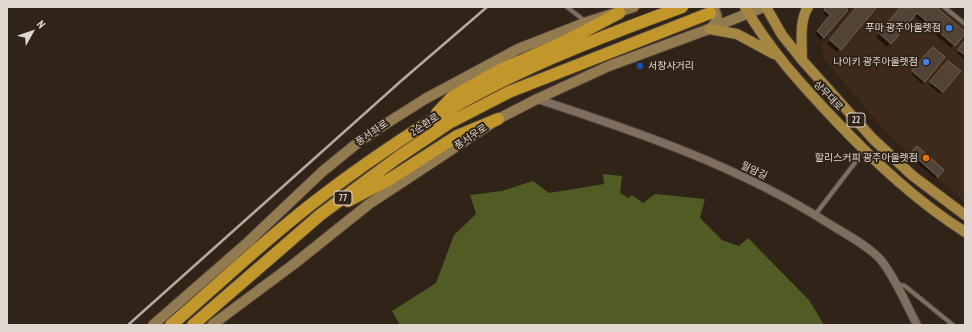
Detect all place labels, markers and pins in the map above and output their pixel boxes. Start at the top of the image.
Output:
place label: 푸마 광주아울렛점 [865,22,941,34]
marker: 푸마 광주아울렛점 [944,23,954,33]
place label: 나이키 광주아울렛점 [833,56,918,68]
marker: 나이키 광주아울렛점 [921,57,931,67]
place label: 서창사거리 [648,60,694,72]
marker: 서창사거리 [635,61,645,71]
place label: 할리스커피 광주아울렛점 [815,152,918,164]
marker: 할리스커피 광주아울렛점 [921,153,931,163]

